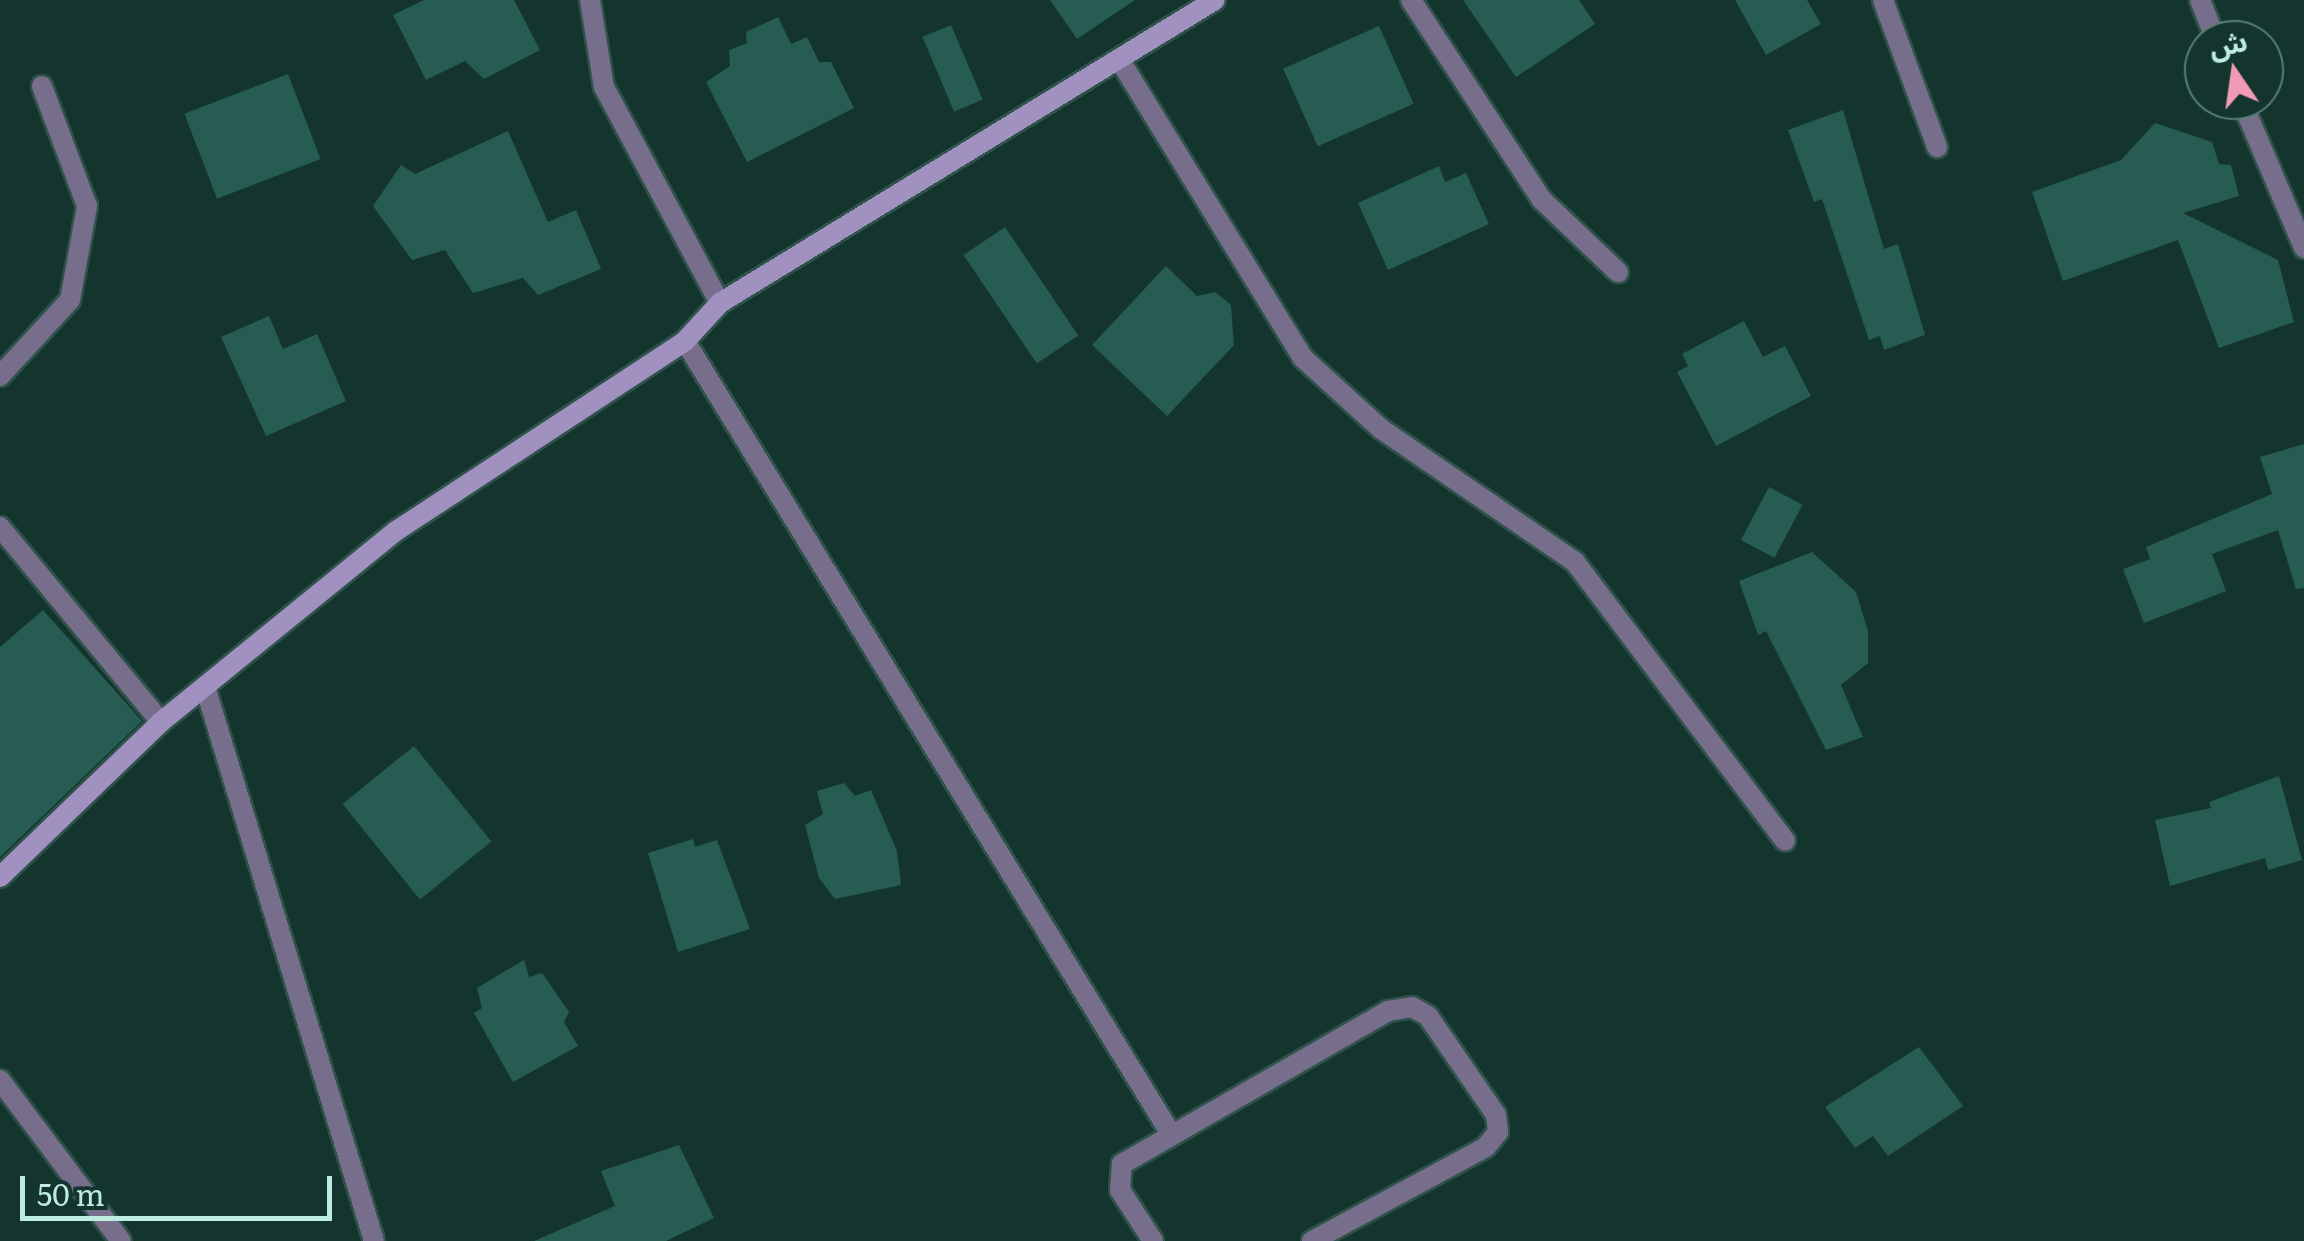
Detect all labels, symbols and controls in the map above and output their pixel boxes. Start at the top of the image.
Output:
text: ش [2204,18,2251,67]
north arrow [2184,20,2284,120]
scale bar [25,1156,338,1218]
text: 50 m [37,1171,105,1215]

